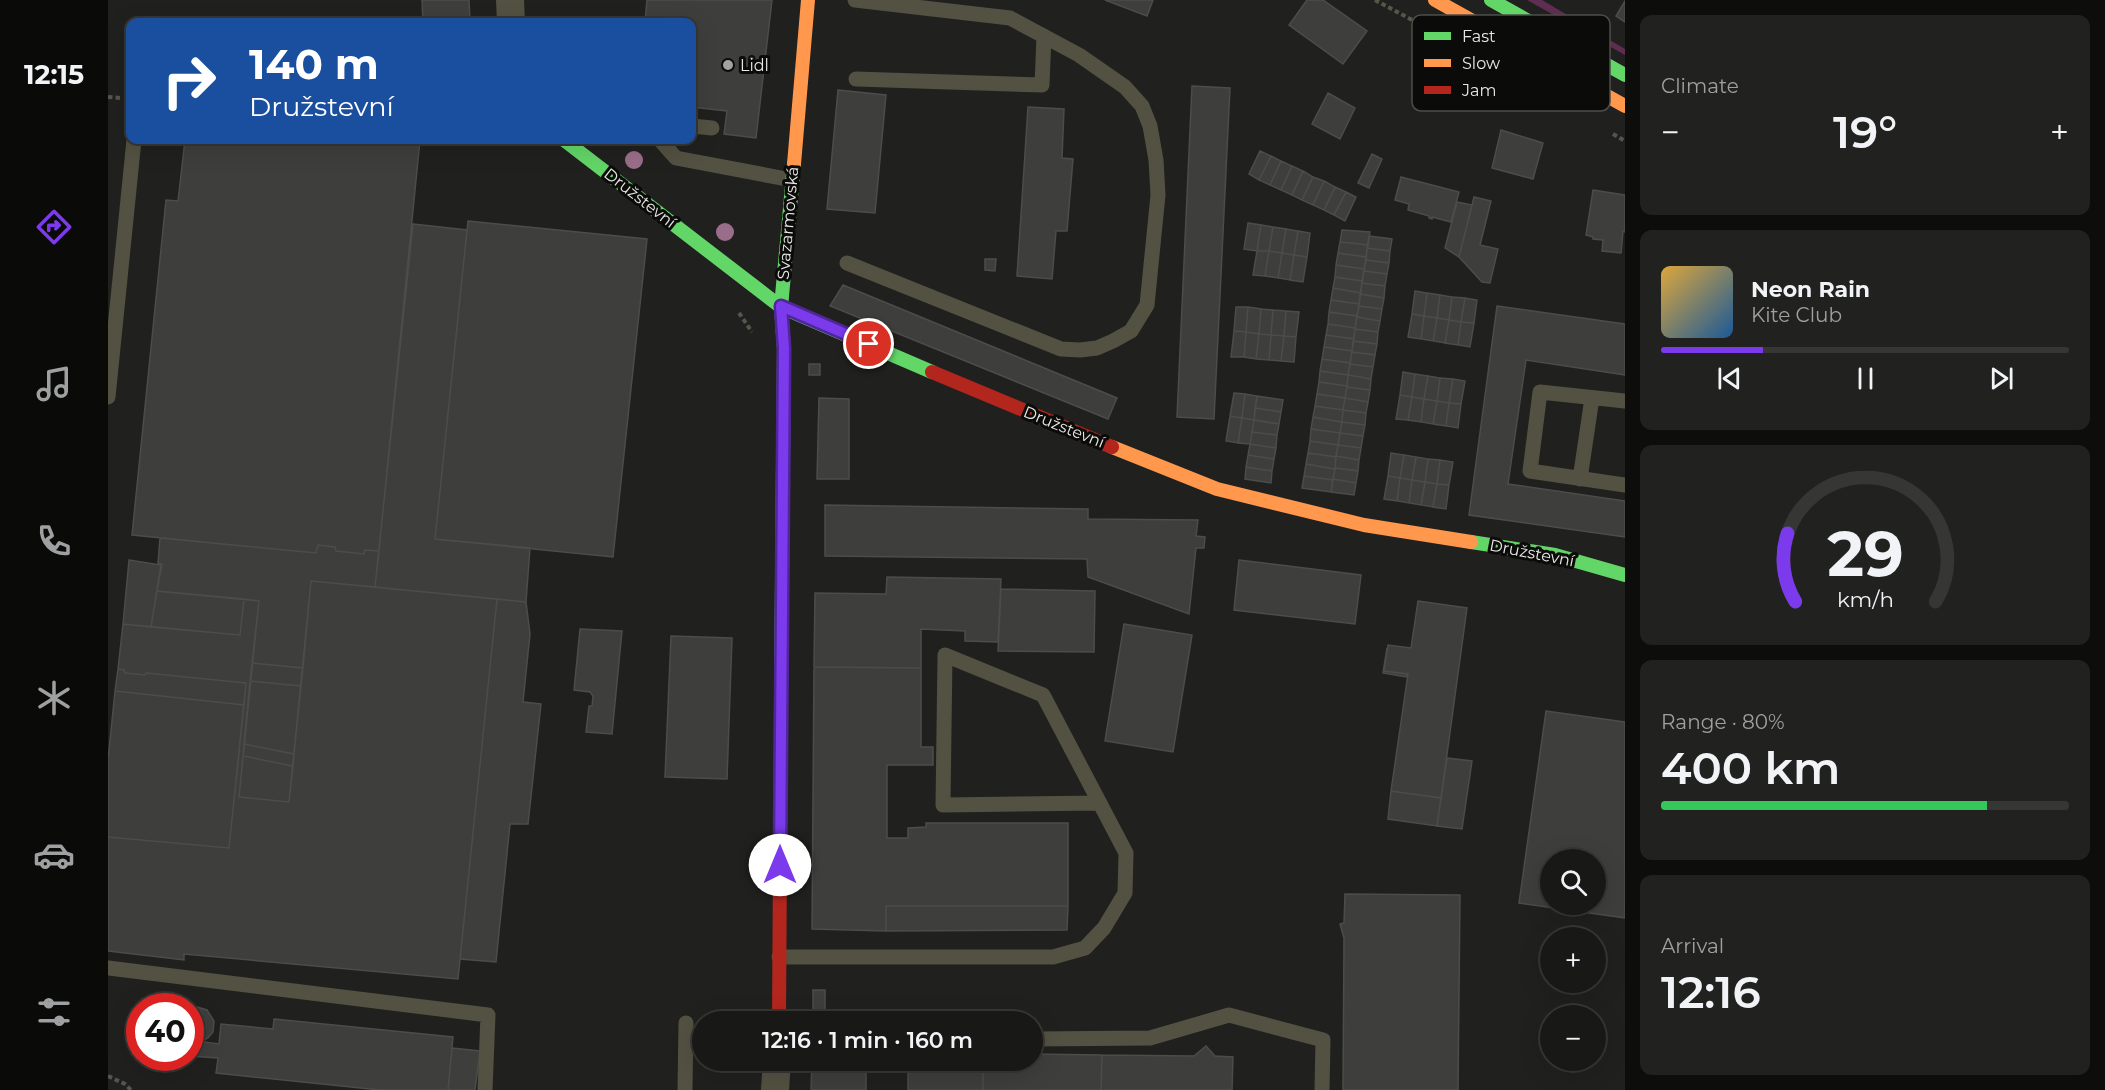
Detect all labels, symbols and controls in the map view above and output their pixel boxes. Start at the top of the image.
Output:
legend [1412,15,1610,111]
text: Fast [1462,27,1496,46]
text: 140 m [249,38,379,90]
icon: right [150,42,228,120]
text: Slow [1462,54,1500,73]
place label: Lidl [740,56,769,75]
text: 12:15 [24,58,84,91]
marker: Lidl [721,58,735,72]
text: Climate [1661,74,1739,98]
text: Jam [1461,81,1496,100]
text: Družstevní [249,90,394,123]
text: 19° [1833,104,1897,159]
text: − [1661,112,1680,152]
text: + [2050,112,2069,152]
street label: Družstevní [600,164,680,232]
street label: Svazarmovská [774,166,802,280]
icon: directions [33,206,75,248]
text: Neon Rain [1751,276,1870,303]
text: Kite Club [1751,303,1842,327]
pin [843,318,894,369]
icon: arrive [852,327,885,360]
icon: previous [1713,362,1746,395]
icon: pause [1849,362,1882,395]
icon: next [1985,362,2018,395]
icon: music [33,363,75,405]
street label: Družstevní [1021,402,1108,452]
text: 29 [1827,516,1903,592]
icon: phone [33,520,75,562]
street label: Družstevní [1488,535,1577,571]
text: km/h [1836,586,1894,612]
icon: climate [33,677,75,719]
text: Range · 80% [1661,710,1785,734]
text: 400 km [1661,740,1840,795]
position arrow [748,833,812,897]
icon: car [33,834,75,876]
map controls [1540,849,1606,1071]
button: search [1540,849,1606,915]
button: + [1540,927,1606,993]
text: Arrival [1661,934,1724,958]
text: 12:16 [1661,964,1761,1019]
icon: filters [33,991,75,1033]
speed limit sign: 40 [126,993,204,1071]
button: − [1540,1005,1606,1071]
text: 12:16 · 1 min · 160 m [762,1027,973,1054]

